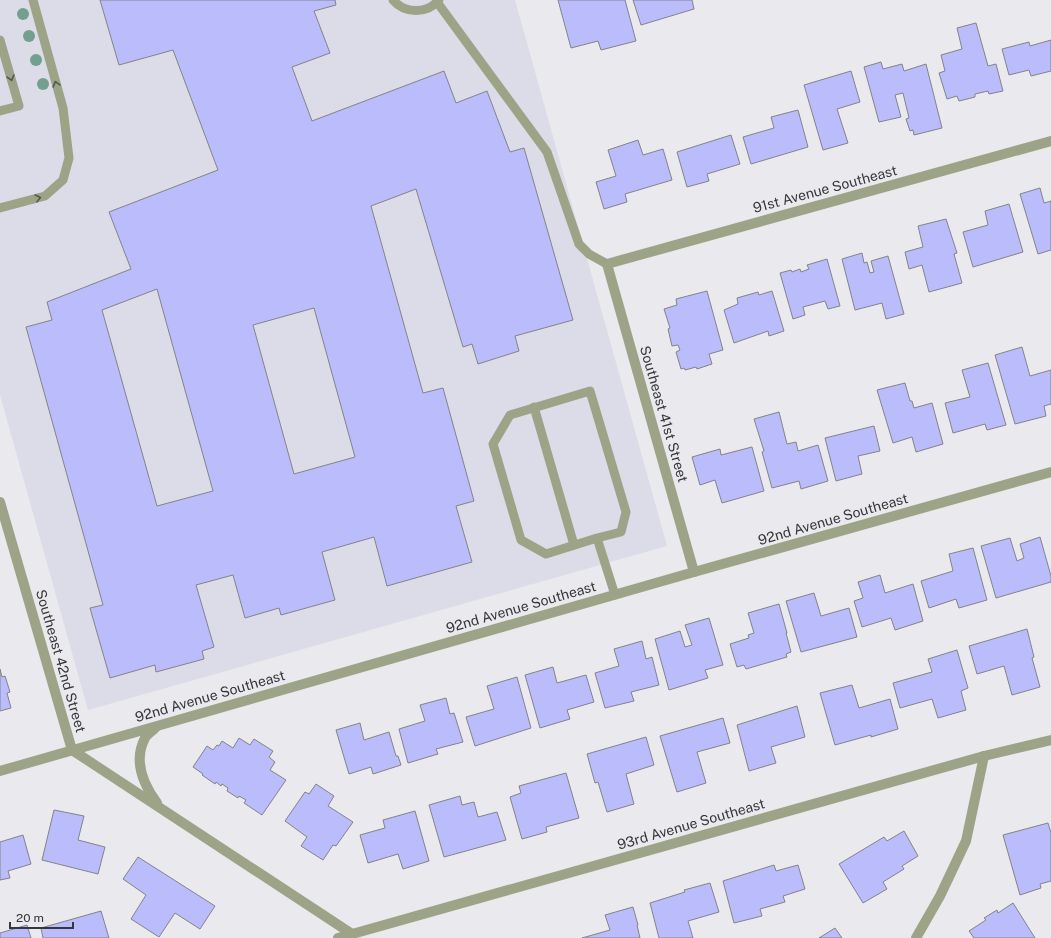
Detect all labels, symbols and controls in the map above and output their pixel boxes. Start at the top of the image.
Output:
one-way arrow [6,74,15,81]
one-way arrow [52,81,61,88]
street label: 91st Avenue Southeast [751,162,899,216]
one-way arrow [35,195,41,203]
street label: Southeast 41st Street [637,344,691,484]
street label: 92nd Avenue Southeast [756,490,910,548]
street label: 92nd Avenue Southeast [444,578,598,636]
street label: Southeast 42nd Street [33,588,89,734]
street label: 92nd Avenue Southeast [133,667,287,725]
street label: 93rd Avenue Southeast [615,795,767,853]
scale bar [10,904,73,930]
text: 20 m [16,911,44,925]

